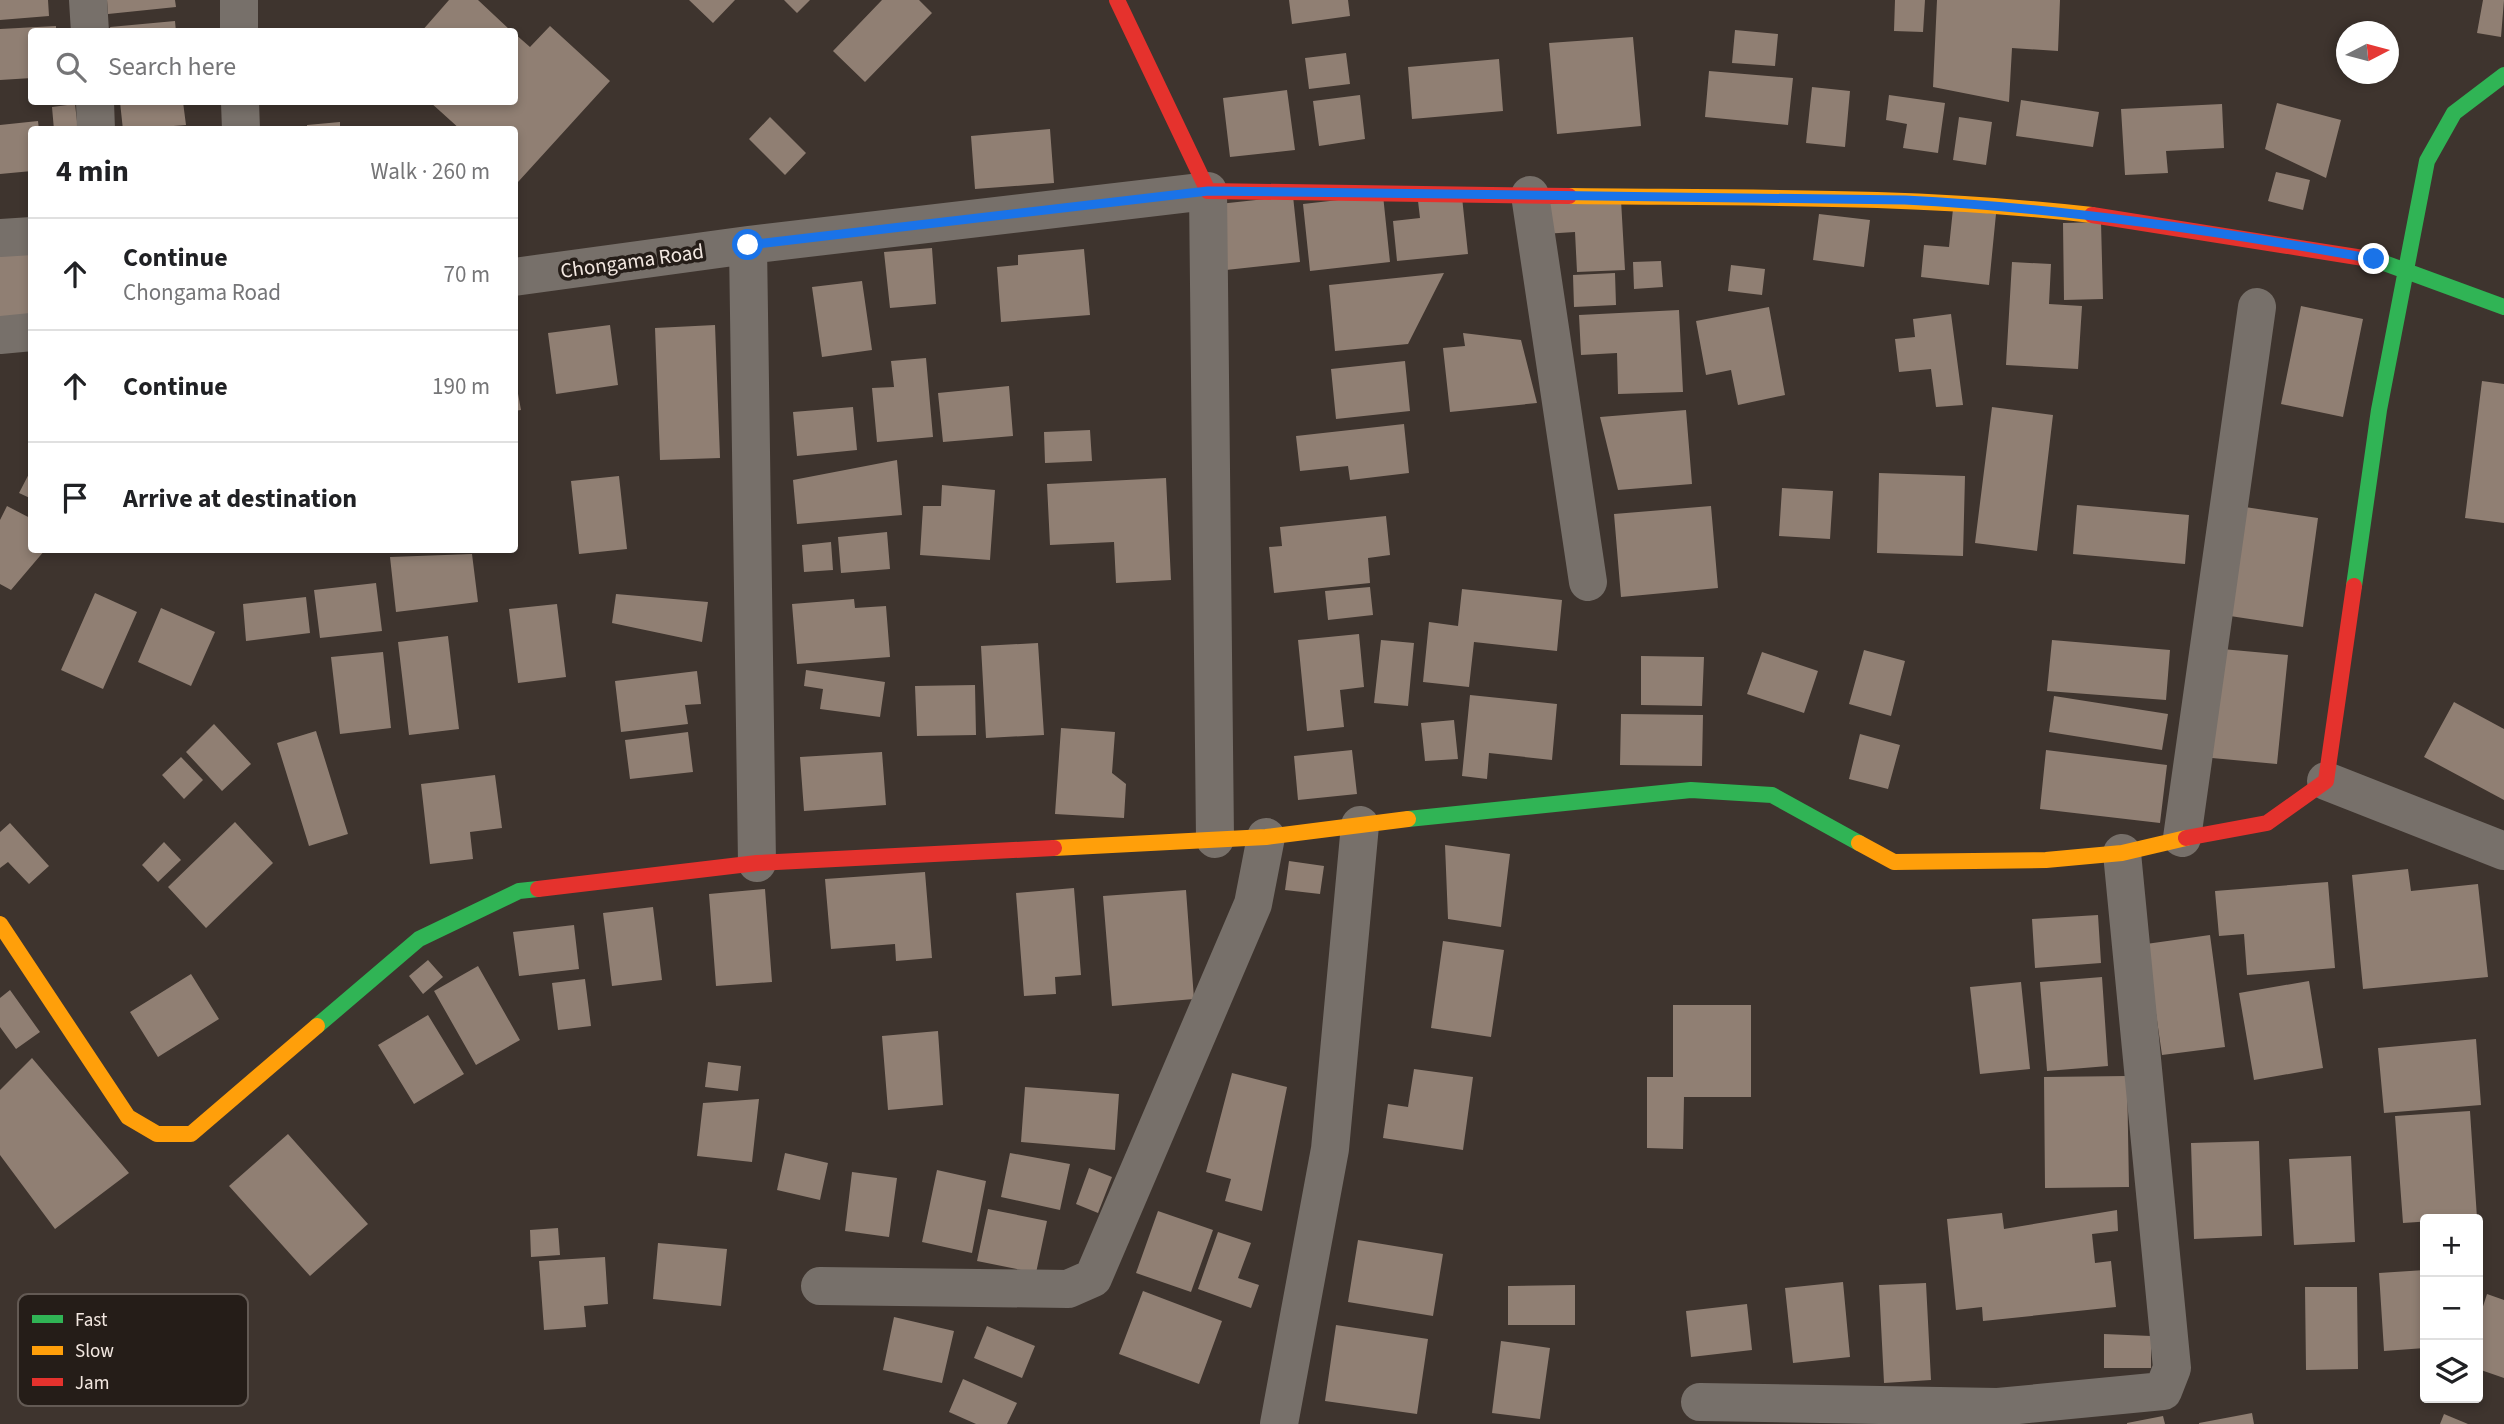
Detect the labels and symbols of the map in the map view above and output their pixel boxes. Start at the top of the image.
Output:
north arrow [2336,21,2399,84]
route start [732,229,763,260]
street label: Chongama Road [558,236,706,286]
route end [2358,243,2389,274]
legend [18,1294,248,1406]
text: Fast [75,1307,108,1334]
text: Slow [75,1338,114,1365]
text: Jam [75,1370,109,1397]

